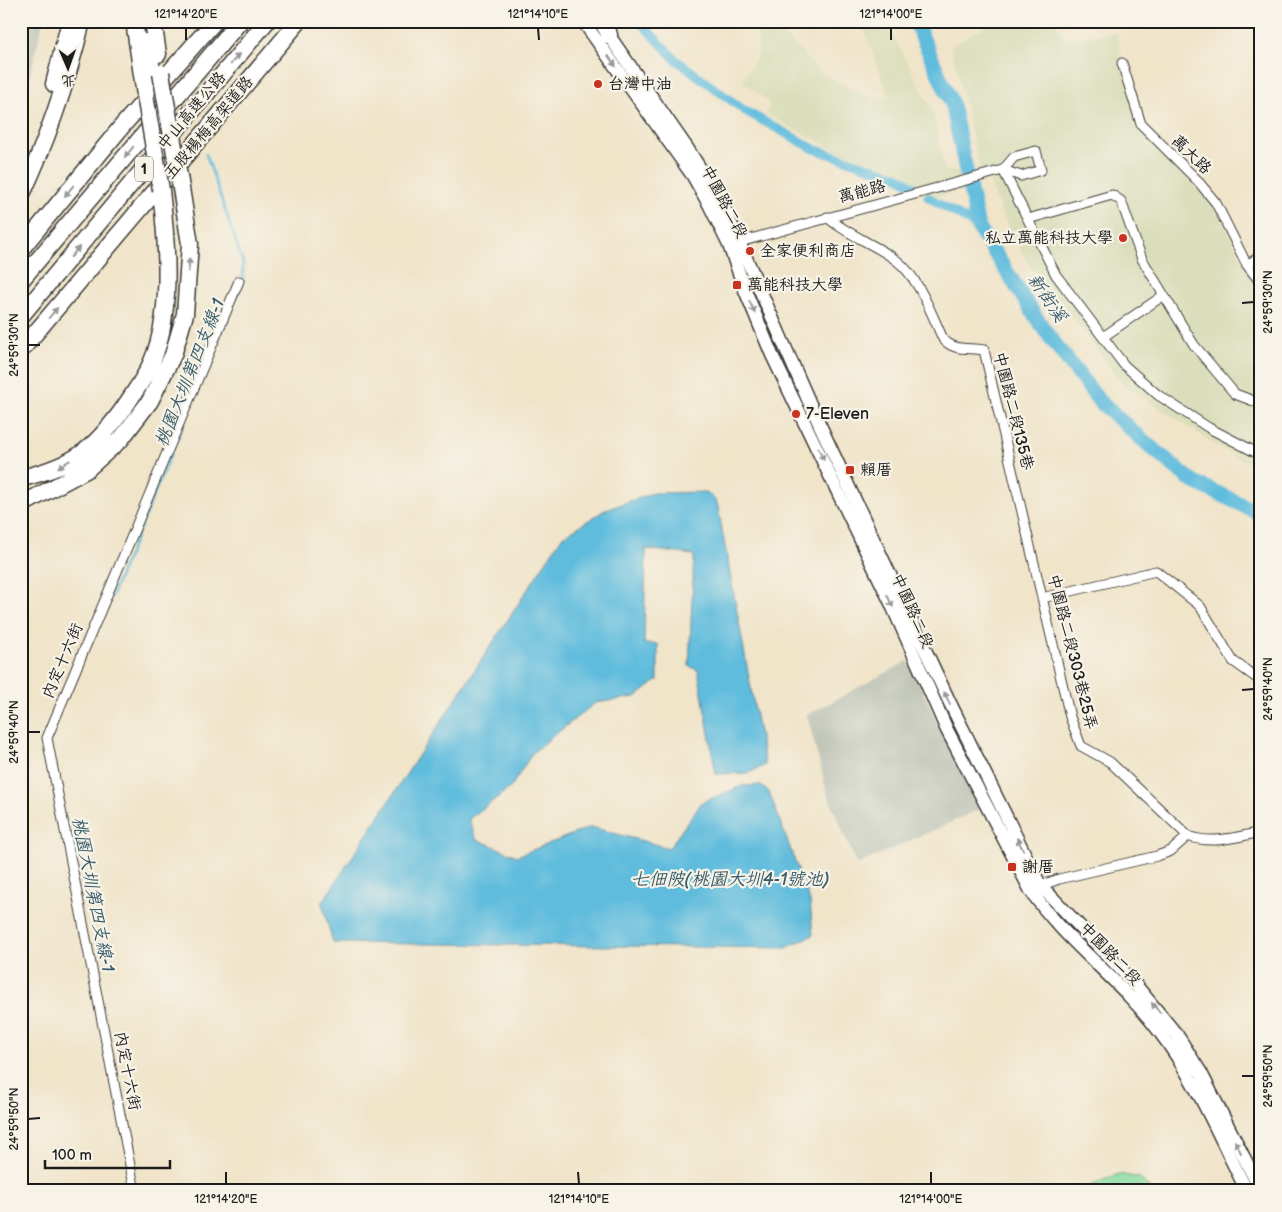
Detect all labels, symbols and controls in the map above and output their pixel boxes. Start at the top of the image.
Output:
text: 121°14'20"E [155,7,218,22]
text: 121°14'10"E [508,7,568,22]
text: 121°14'00"E [860,7,923,22]
north arrow [42,42,92,92]
one-way arrow [229,54,241,66]
one-way arrow [606,54,617,67]
street label: 中山高速公路 [154,68,230,154]
text: 北 [61,72,76,89]
street label: 五股楊梅高架道路 [161,73,257,183]
place label: 台灣中油 [608,75,672,94]
marker: 台灣中油 [592,78,604,90]
street label: 萬大路 [1167,131,1215,179]
one-way arrow [124,145,135,158]
road number: 1 [135,156,153,182]
street label: 中園路二段 [697,162,751,242]
street label: 萬能路 [836,177,888,207]
one-way arrow [64,184,75,197]
place label: 私立萬能科技大學 [985,229,1113,248]
marker: 私立萬能科技大學 [1117,232,1129,244]
place label: 全家便利商店 [760,242,856,261]
one-way arrow [70,245,81,258]
marker: 全家便利商店 [744,245,756,257]
one-way arrow [185,257,193,273]
water label: 新街溪 [1023,270,1071,327]
text: 24°59'30"N [1261,270,1276,334]
place label: 萬能科技大學 [747,276,843,295]
marker: 萬能科技大學 [731,279,743,291]
water label: 桃園大圳第四支線-1 [151,296,229,450]
one-way arrow [748,300,756,314]
one-way arrow [47,307,59,319]
text: 24°59'30"N [7,313,22,377]
street label: 中園路二段135巷 [989,350,1037,472]
place label: 7-Eleven [806,405,869,424]
marker: 7-Eleven [790,408,802,420]
one-way arrow [817,447,825,461]
one-way arrow [58,460,71,469]
place label: 賴厝 [860,461,892,480]
marker: 賴厝 [844,464,856,476]
street label: 中園路二段 [887,571,937,651]
street label: 中園路二段303巷25弄 [1043,572,1101,732]
one-way arrow [886,594,894,608]
street label: 內定十六街 [39,620,87,702]
text: 24°59'40"N [1261,657,1276,721]
one-way arrow [943,691,951,705]
text: 24°59'40"N [7,700,22,764]
water label: 桃園大圳第四支線-1 [68,815,118,974]
one-way arrow [1015,837,1023,851]
place label: 謝厝 [1022,858,1054,877]
marker: 謝厝 [1006,861,1018,873]
water label: 七佃陂(桃園大圳4-1號池) [630,869,830,890]
street label: 中園路二段 [1075,919,1145,989]
one-way arrow [1150,1002,1161,1015]
street label: 內定十六街 [110,1030,144,1112]
text: 24°59'50"N [1261,1044,1276,1108]
text: 24°59'50"N [7,1087,22,1151]
scale bar [45,1137,170,1169]
one-way arrow [1234,1140,1243,1155]
text: 100 m [52,1146,92,1165]
text: 121°14'20"E [195,1192,258,1207]
text: 121°14'10"E [549,1192,609,1207]
text: 121°14'00"E [900,1192,963,1207]

